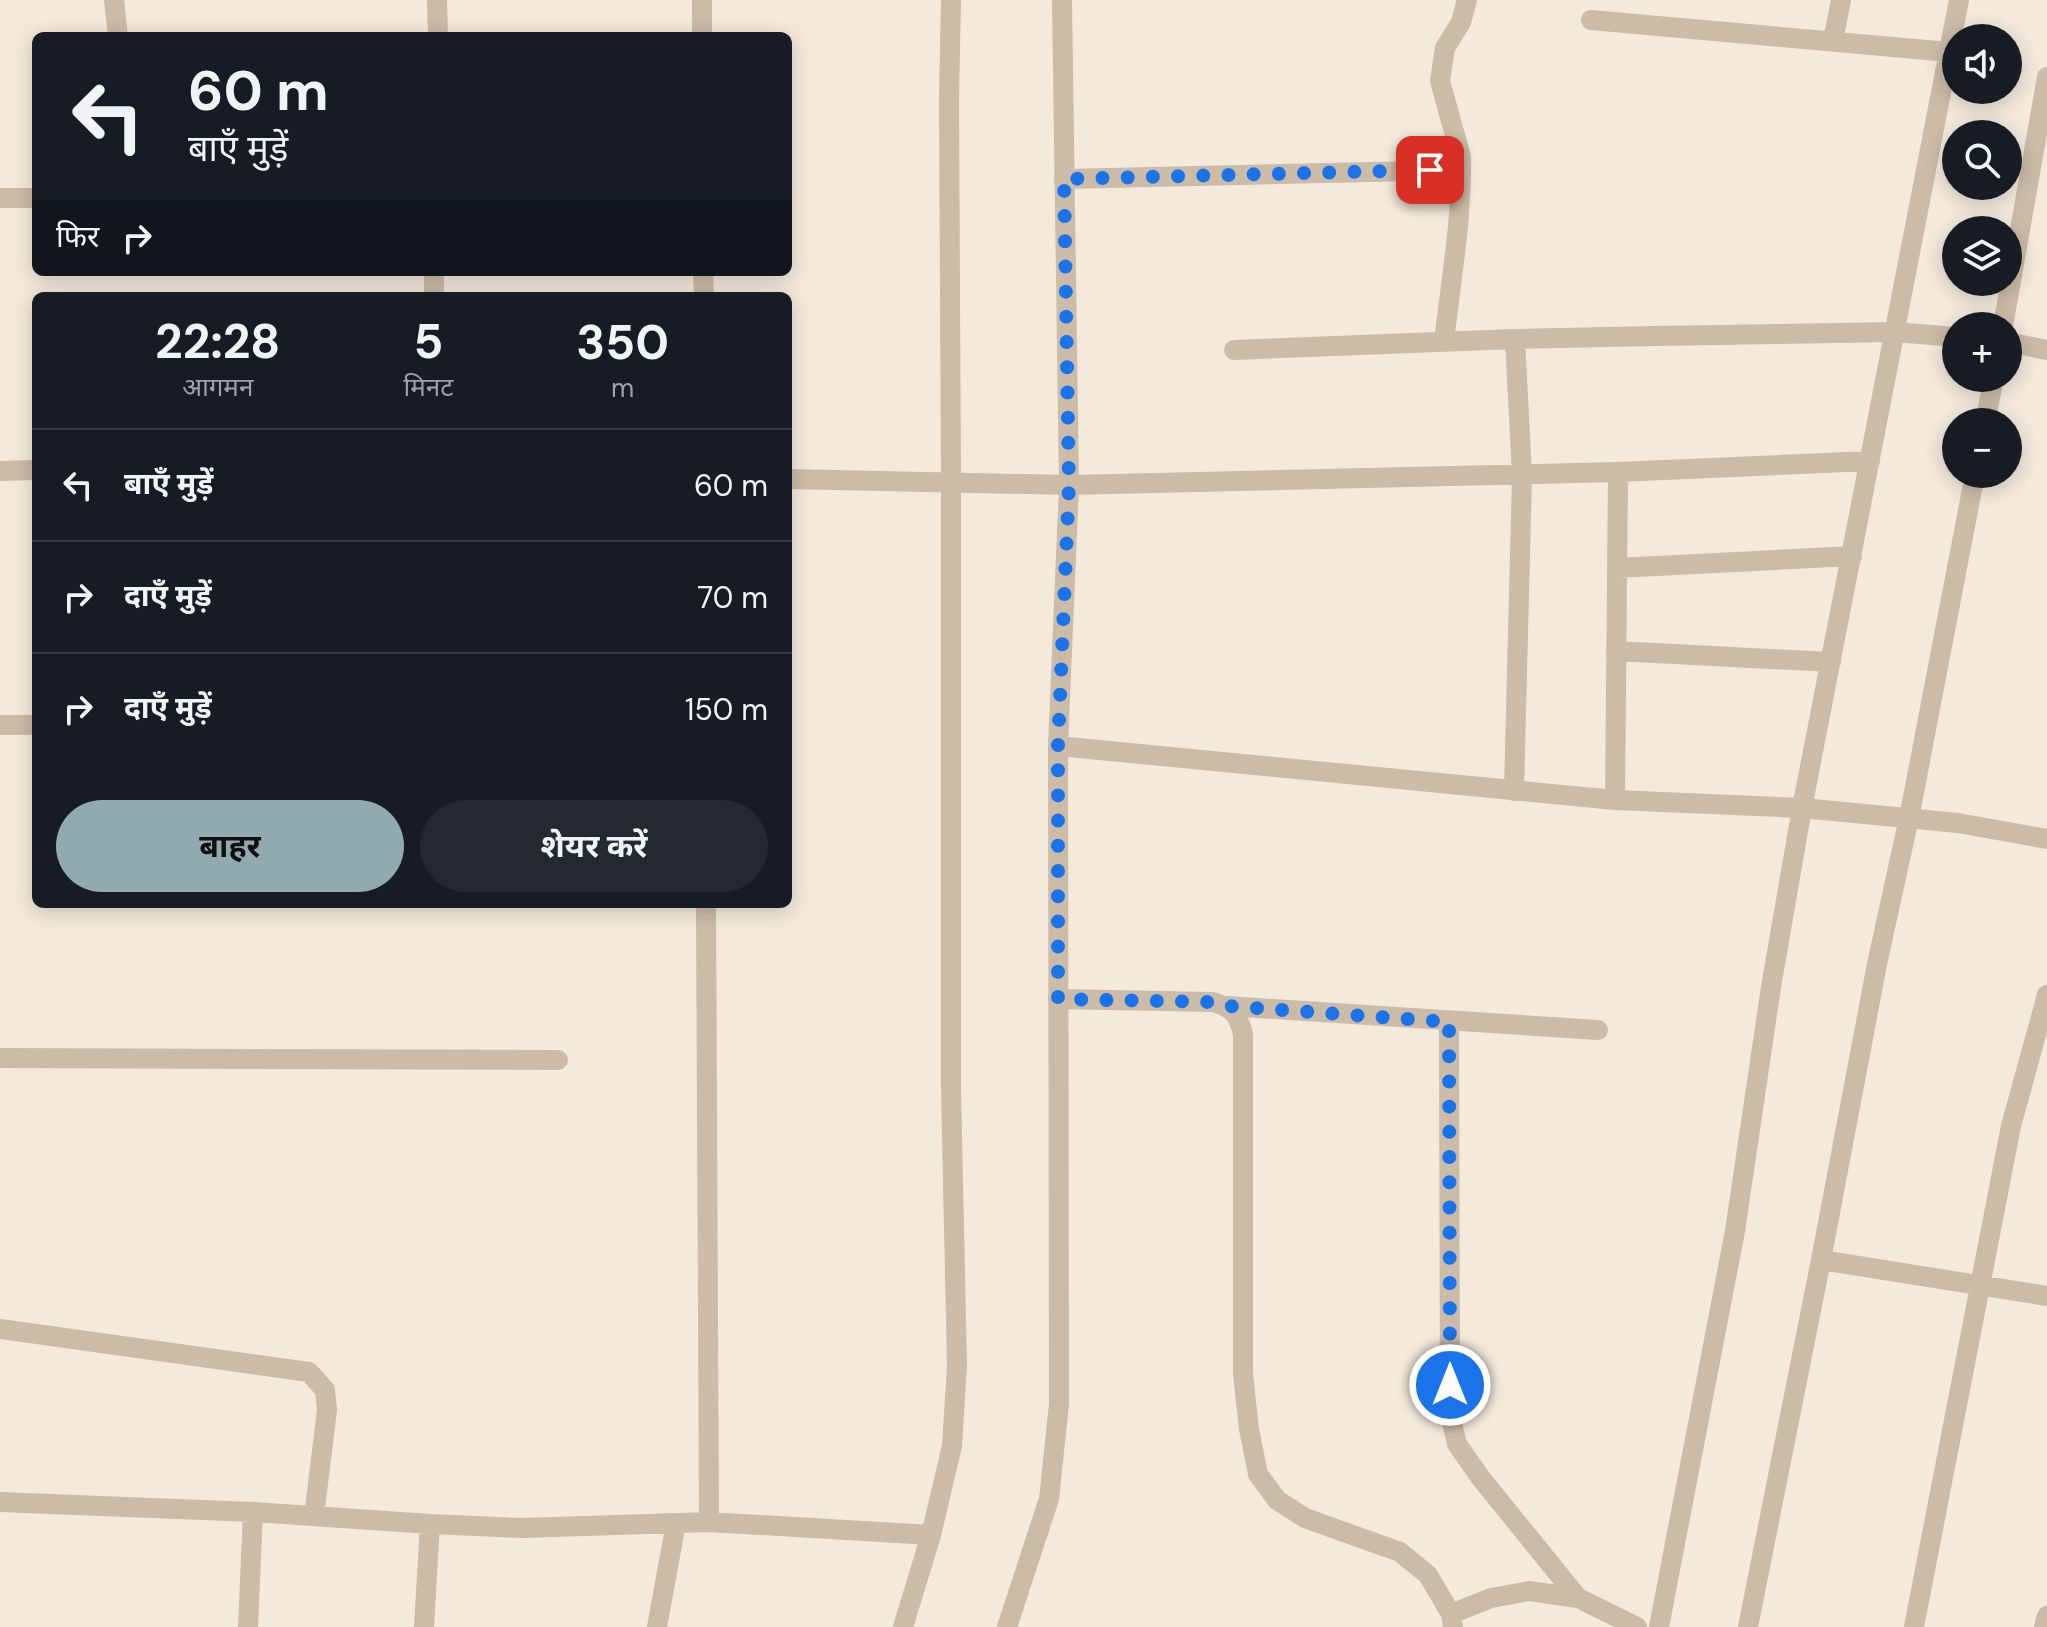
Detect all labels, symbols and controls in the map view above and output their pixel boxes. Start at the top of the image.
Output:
map controls [1942,24,2022,488]
button: sound [1942,24,2022,104]
text: 60 m [188,54,329,127]
icon: left [56,64,160,168]
button: search [1942,120,2022,200]
text: बाएँ मुड़ें [188,125,288,172]
pin [1396,136,1464,204]
icon: arrive [1408,148,1452,192]
icon: right [115,216,159,260]
button: layers [1942,216,2022,296]
text: फिर [56,217,99,256]
text: 22:28 [155,310,280,373]
text: 5 [413,310,443,373]
text: 350 [576,311,669,374]
button: + [1942,312,2022,392]
text: आगमन [182,370,253,404]
text: मिनट [403,370,453,404]
text: m [611,371,634,405]
button: − [1942,408,2022,488]
icon: left [56,463,100,507]
text: बाएँ मुड़ें [124,464,213,503]
text: 60 m [694,466,768,505]
icon: right [56,575,100,619]
text: दाएँ मुड़ें [124,576,212,615]
text: 70 m [697,578,768,617]
icon: right [56,687,100,731]
text: दाएँ मुड़ें [124,688,212,727]
text: 150 m [685,690,768,729]
button: बाहर [56,800,404,892]
button: शेयर करें [420,800,768,892]
position arrow [1408,1343,1492,1427]

